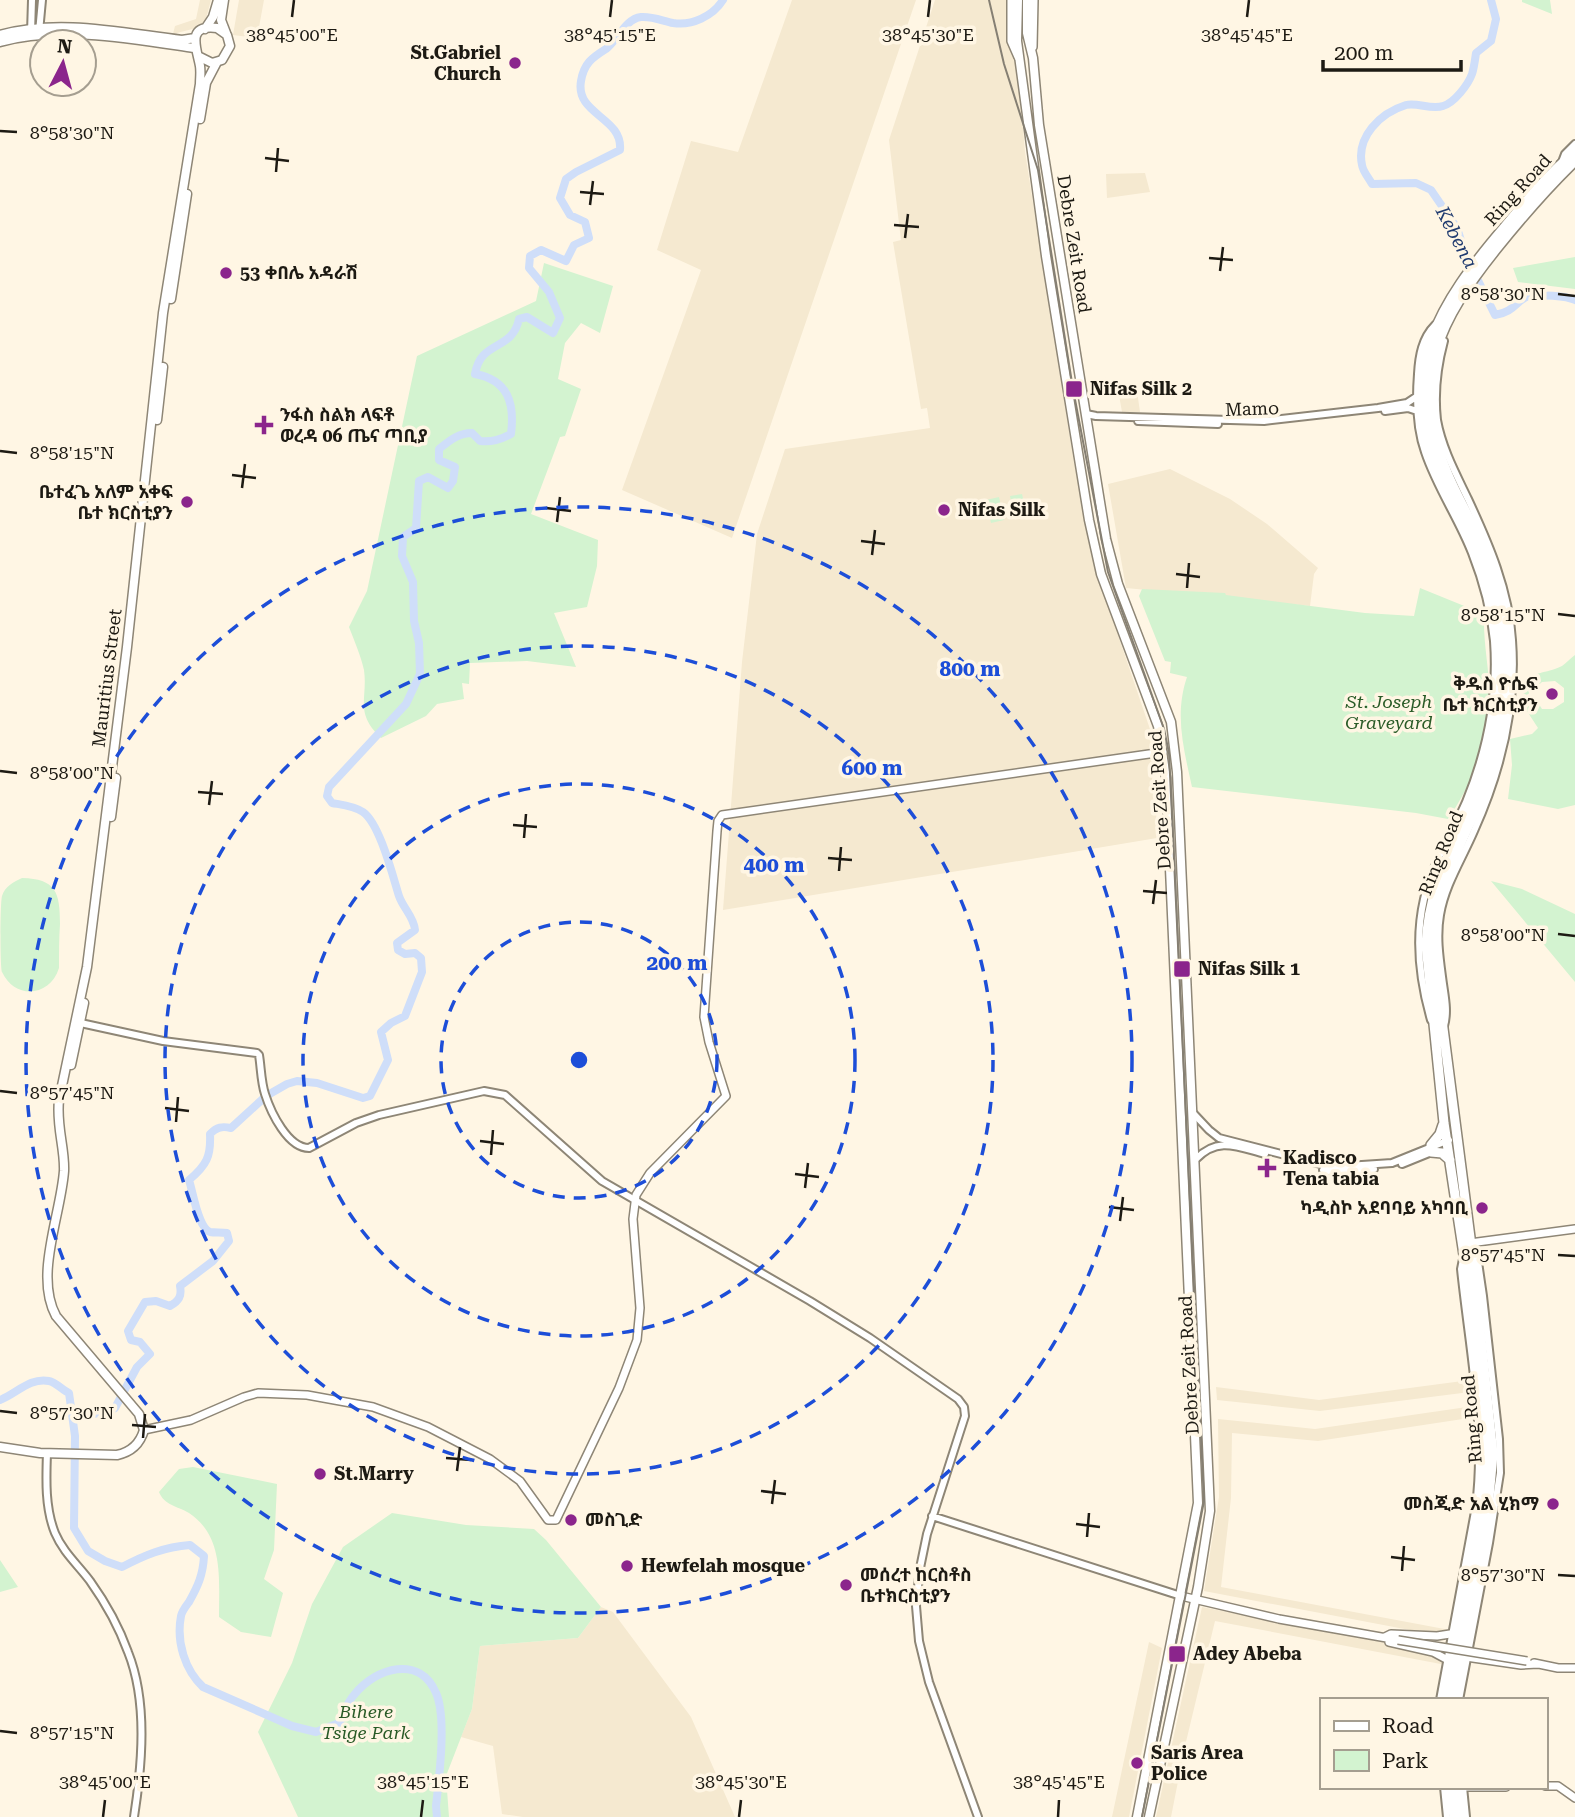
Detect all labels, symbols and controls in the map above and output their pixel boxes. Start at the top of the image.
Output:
text: 38°45'00"E [246,24,338,45]
text: 38°45'15"E [564,24,656,45]
text: 38°45'30"E [882,24,974,45]
text: 38°45'45"E [1201,24,1293,45]
north arrow [28,28,98,98]
scale bar [1323,28,1461,72]
text: N [56,34,74,59]
text: 200 m [1334,41,1394,65]
place label: St.Gabriel Church [410,42,501,84]
marker: St.Gabriel Church [507,55,523,71]
text: 8°58'30"N [30,122,114,143]
street label: Ring Road [1480,149,1555,230]
street label: Debre Zeit Road [1053,173,1096,315]
water label: Kebena [1430,201,1482,272]
place label: 53 ቀበሌ አዳራሽ [240,262,358,283]
marker: 53 ቀበሌ አዳራሽ [218,265,234,281]
text: 8°58'30"N [1461,283,1545,304]
place label: Nifas Silk 2 [1090,378,1192,399]
marker: Nifas Silk 2 [1064,379,1084,399]
street label: Mamo [1225,397,1279,420]
place label: ንፋስ ስልክ ላፍቶ ወረዳ 06 ጤና ጣቢያ [280,404,428,446]
marker: ንፋስ ስልክ ላፍቶ ወረዳ 06 ጤና ጣቢያ [254,415,274,435]
text: 8°58'15"N [30,442,114,463]
place label: ቤተፈጌ አለም አቀፍ ቤተ ክርስቲያን [39,481,173,523]
marker: ቤተፈጌ አለም አቀፍ ቤተ ክርስቲያን [179,494,195,510]
place label: Nifas Silk [958,499,1046,520]
marker: Nifas Silk [936,502,952,518]
text: 8°58'15"N [1461,604,1545,625]
street label: Mauritius Street [88,607,125,748]
text: 800 m [940,657,1000,681]
place label: ቅዱስ ዮሴፍ ቤተ ክርስቲያን [1443,673,1538,715]
marker: ቅዱስ ዮሴፍ ቤተ ክርስቲያን [1544,686,1560,702]
park label: St. Joseph Graveyard [1345,691,1433,733]
street label: Debre Zeit Road [1144,729,1175,870]
text: 600 m [842,756,902,780]
text: 8°58'00"N [30,762,114,783]
street label: Ring Road [1414,807,1467,898]
text: 400 m [744,853,804,877]
text: 8°58'00"N [1461,924,1545,945]
text: 200 m [647,951,707,975]
place label: Nifas Silk 1 [1198,958,1300,979]
marker: Nifas Silk 1 [1172,959,1192,979]
centre of rings [567,1048,591,1072]
text: 8°57'45"N [30,1082,114,1103]
place label: Kadisco Tena tabia [1283,1147,1379,1189]
marker: Kadisco Tena tabia [1257,1158,1277,1178]
place label: ካዲስኮ አደባባይ አካባቢ [1300,1197,1469,1218]
marker: ካዲስኮ አደባባይ አካባቢ [1474,1200,1490,1216]
text: 8°57'45"N [1461,1244,1545,1265]
street label: Debre Zeit Road [1174,1294,1203,1435]
street label: Ring Road [1457,1373,1486,1464]
text: 8°57'30"N [30,1402,114,1423]
place label: St.Marry [334,1463,414,1484]
marker: St.Marry [312,1466,328,1482]
place label: መስጂድ አል ሂክማ [1403,1493,1539,1514]
marker: መስጂድ አል ሂክማ [1545,1496,1561,1512]
place label: መስጊድ [585,1509,643,1530]
marker: መስጊድ [563,1512,579,1528]
place label: Hewfelah mosque [641,1555,806,1576]
marker: Hewfelah mosque [619,1558,635,1574]
place label: መሰረተ ከርስቶስ ቤተክርስቲያን [860,1564,972,1606]
text: 8°57'30"N [1461,1564,1545,1585]
marker: መሰረተ ከርስቶስ ቤተክርስቲያን [838,1577,854,1593]
place label: Adey Abeba [1193,1643,1302,1664]
marker: Adey Abeba [1167,1644,1187,1664]
legend [1320,1698,1547,1789]
park label: Bihere Tsige Park [322,1701,411,1743]
text: Road [1382,1714,1434,1738]
text: 8°57'15"N [30,1722,114,1743]
place label: Saris Area Police [1151,1742,1244,1784]
text: Park [1382,1749,1428,1773]
marker: Saris Area Police [1129,1755,1145,1771]
text: 38°45'00"E [59,1771,151,1792]
text: 38°45'15"E [377,1771,469,1792]
text: 38°45'30"E [695,1771,787,1792]
text: 38°45'45"E [1013,1771,1105,1792]

